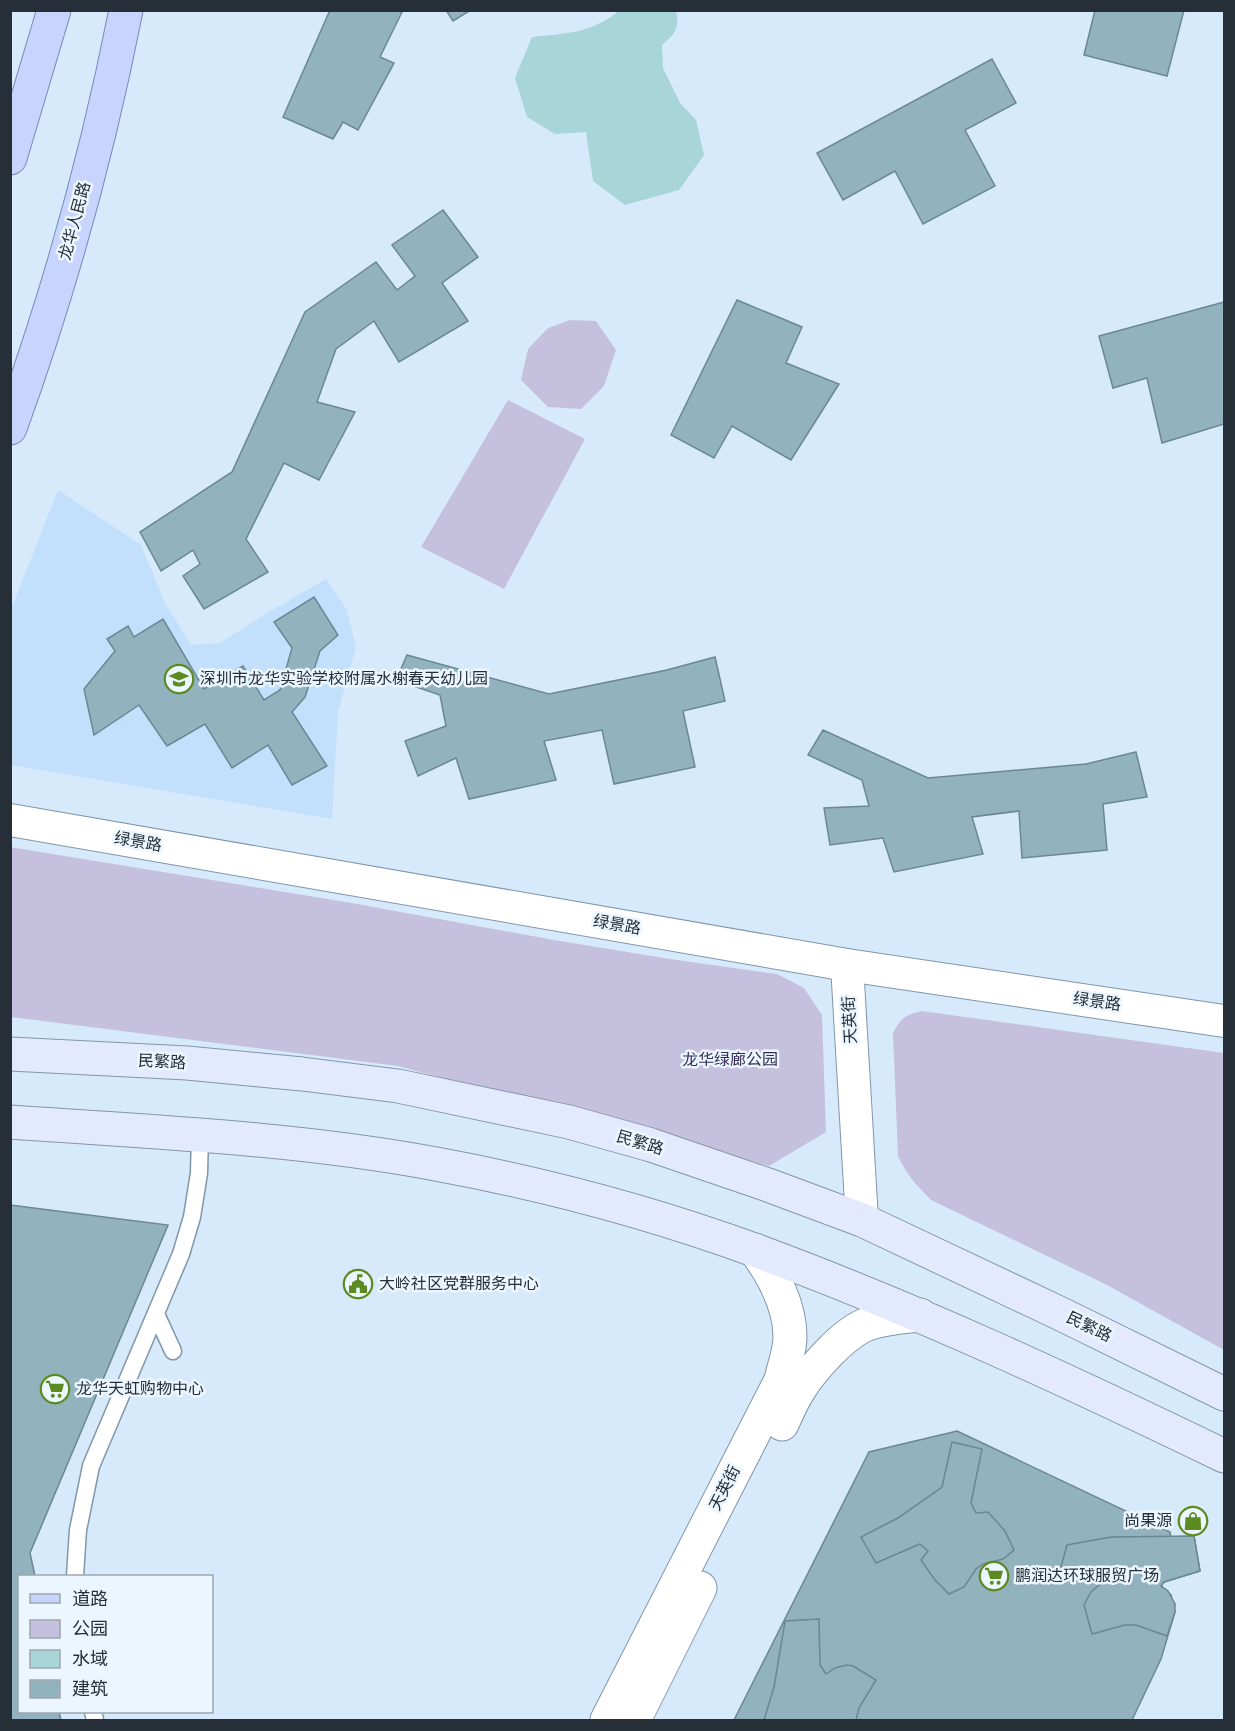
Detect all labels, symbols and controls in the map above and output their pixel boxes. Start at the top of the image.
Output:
street label: 龙华人民路 [55,180,95,262]
school or university icon: 深圳市龙华实验学校附属水榭春天幼儿园 [163,663,195,695]
place label: 深圳市龙华实验学校附属水榭春天幼儿园 [200,669,488,689]
street label: 绿景路 [113,828,163,856]
street label: 绿景路 [592,911,642,939]
street label: 绿景路 [1072,989,1122,1015]
street label: 天英街 [839,996,861,1044]
park label: 龙华绿廊公园 [682,1050,778,1070]
street label: 民繁路 [138,1051,186,1073]
street label: 民繁路 [614,1126,666,1160]
public building icon: 大岭社区党群服务中心 [342,1268,374,1300]
place label: 大岭社区党群服务中心 [379,1274,539,1294]
street label: 民繁路 [1063,1307,1115,1347]
supermarket icon: 龙华天虹购物中心 [39,1373,71,1405]
place label: 龙华天虹购物中心 [76,1379,204,1399]
street label: 天英街 [705,1462,745,1514]
shop icon: 尚果源 [1177,1505,1209,1537]
place label: 尚果源 [1124,1511,1172,1531]
supermarket icon: 鹏润达环球服贸广场 [978,1560,1010,1592]
place label: 鹏润达环球服贸广场 [1015,1566,1159,1586]
legend [18,1575,213,1713]
text: 道路 [72,1588,108,1610]
text: 公园 [72,1618,108,1640]
text: 水域 [72,1648,108,1670]
text: 建筑 [72,1678,108,1700]

